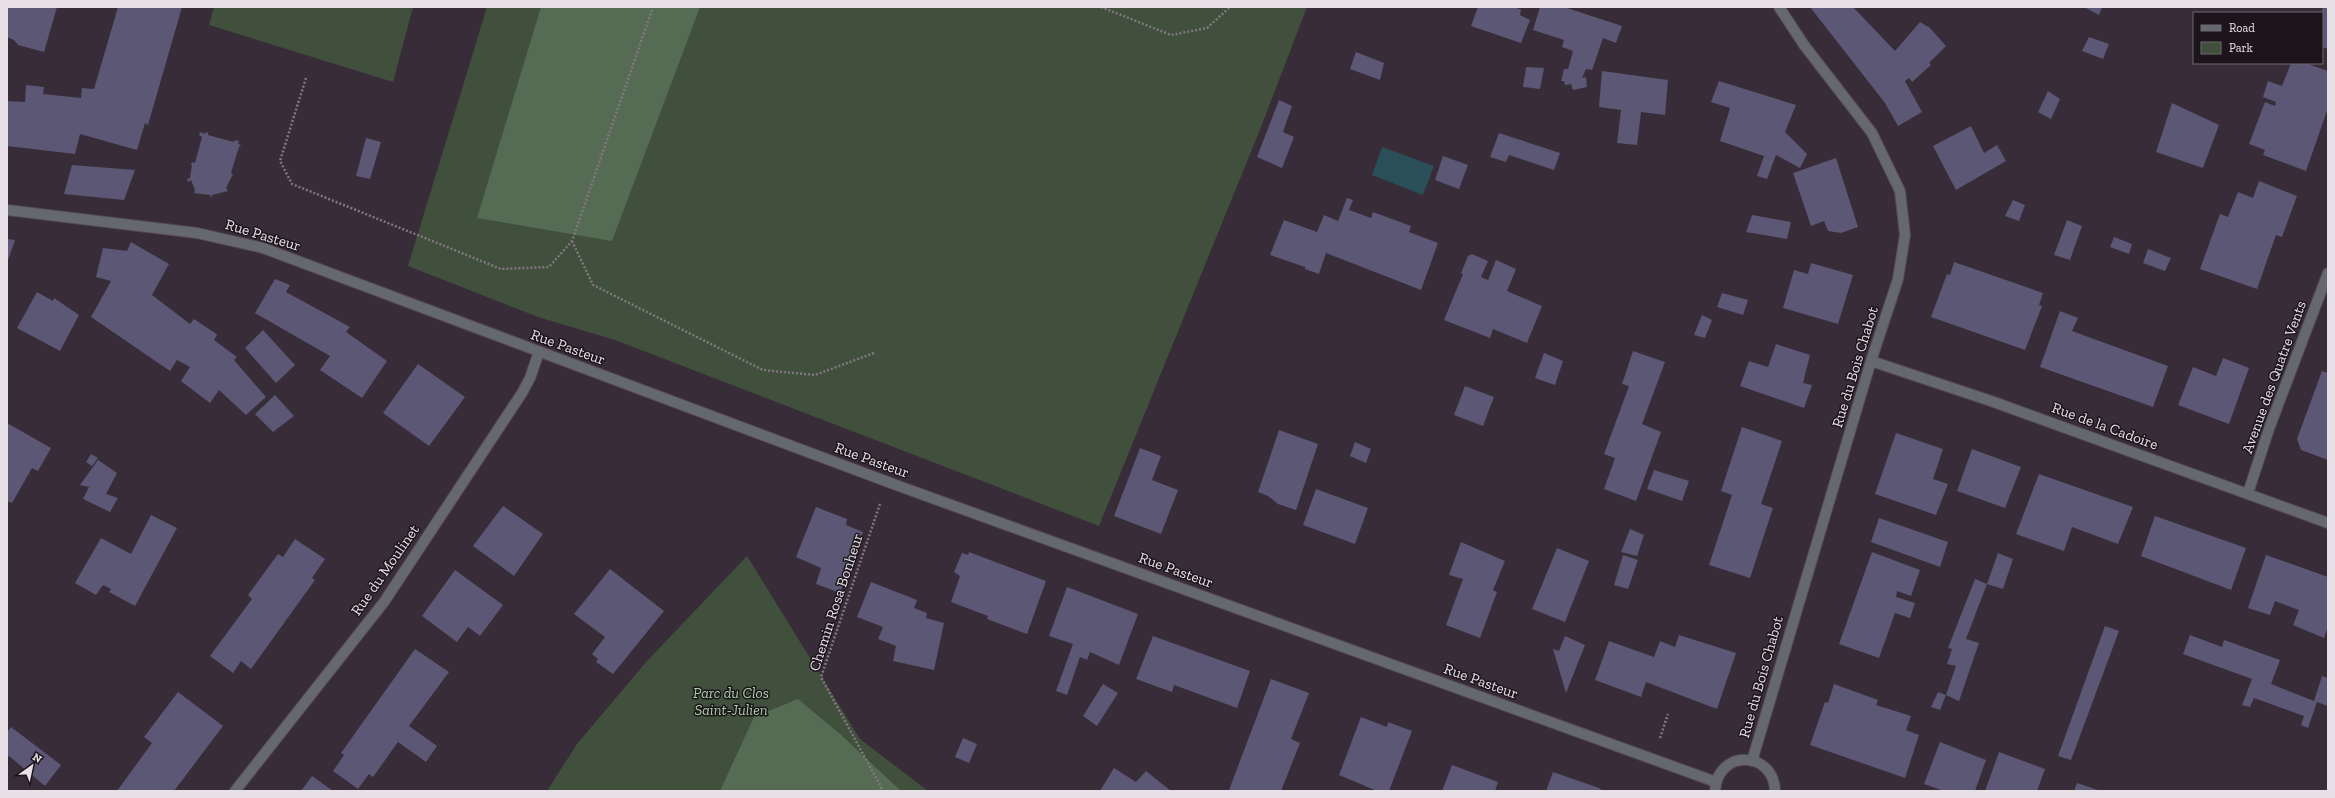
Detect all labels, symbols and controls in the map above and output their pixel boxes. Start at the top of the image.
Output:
legend [2193,12,2323,64]
text: Road [2229,21,2255,35]
text: Park [2229,41,2254,55]
street label: Rue Pasteur [223,215,303,255]
street label: Avenue des Quatre Vents [2238,298,2310,456]
street label: Rue du Bois Chabot [1828,304,1882,430]
street label: Rue Pasteur [528,325,608,369]
street label: Rue de la Cadoire [2049,398,2161,454]
street label: Rue Pasteur [832,438,912,482]
street label: Rue du Moulinet [347,521,423,619]
street label: Chemin Rosa Bonheur [805,531,867,673]
street label: Rue Pasteur [1136,548,1216,592]
street label: Rue du Bois Chabot [1735,614,1787,740]
street label: Rue Pasteur [1441,659,1521,703]
park label: Parc du Clos Saint-Julien [693,684,769,719]
north arrow [12,746,52,786]
text: N [30,750,45,766]

